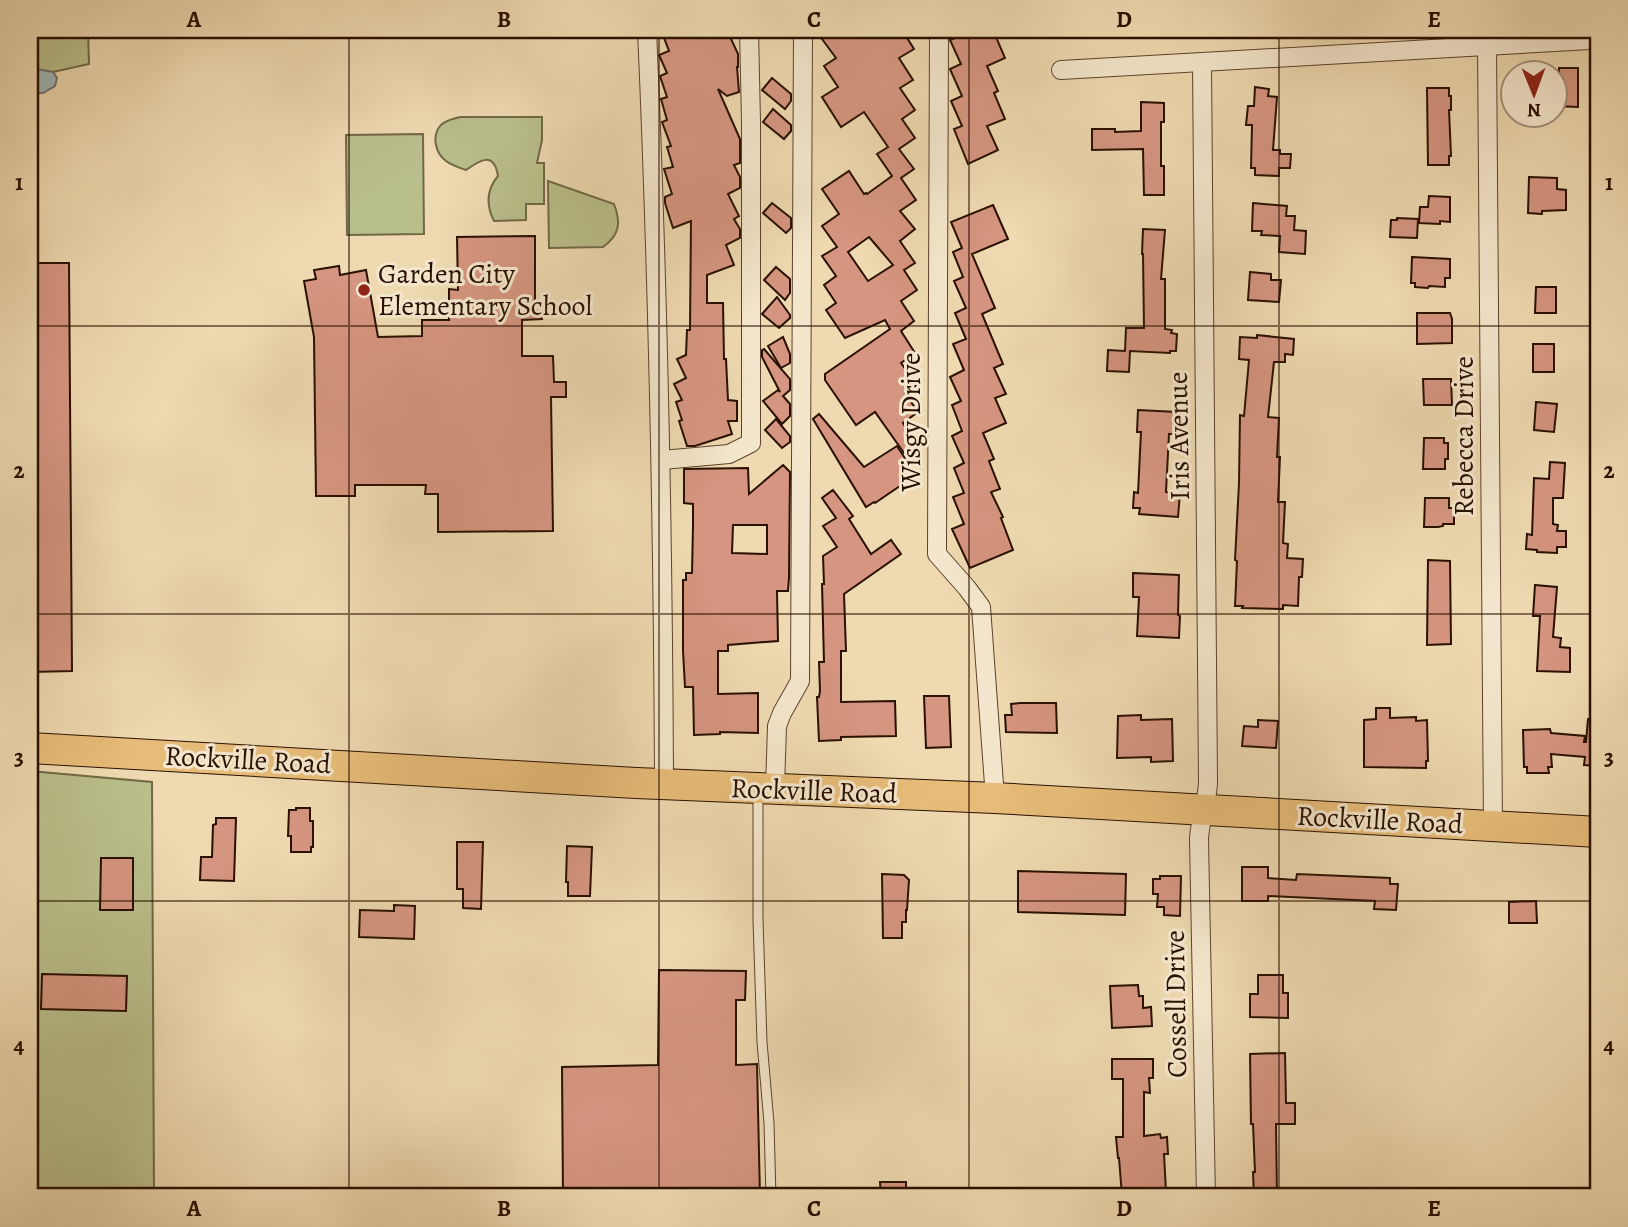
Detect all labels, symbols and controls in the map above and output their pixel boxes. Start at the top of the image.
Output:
text: A [186,4,202,35]
text: B [497,4,511,35]
text: C [807,4,821,35]
text: D [1116,4,1132,35]
text: E [1427,4,1441,35]
north arrow [1498,60,1568,130]
text: N [1527,97,1541,123]
text: 1 [15,167,23,198]
text: 1 [1605,167,1613,198]
place label: Garden City Elementary School [378,255,593,325]
marker: Garden City Elementary School [356,282,372,298]
street label: Wisgy Drive [892,352,930,493]
street label: Rebecca Drive [1445,356,1483,516]
street label: Iris Avenue [1159,371,1199,501]
text: 2 [13,455,25,486]
text: 2 [1603,455,1615,486]
street label: Rockville Road [164,737,333,783]
text: 3 [14,742,24,773]
text: 3 [1604,742,1614,773]
street label: Rockville Road [730,769,899,813]
street label: Rockville Road [1296,797,1465,843]
street label: Cossell Drive [1156,930,1196,1078]
text: 4 [14,1030,25,1061]
text: 4 [1604,1030,1615,1061]
text: A [186,1193,202,1224]
text: B [497,1193,511,1224]
text: C [807,1193,821,1224]
text: D [1116,1193,1132,1224]
text: E [1427,1193,1441,1224]

